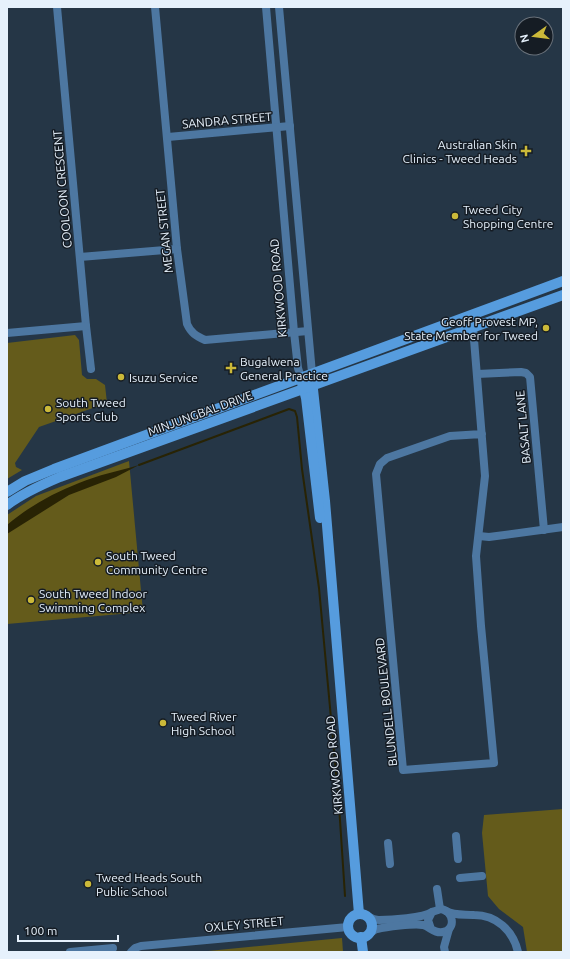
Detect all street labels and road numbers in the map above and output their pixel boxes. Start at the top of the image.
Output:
street label: SANDRA STREET [182,110,273,130]
street label: COOLOON CRESCENT [50,129,74,249]
street label: MEGAN STREET [153,188,175,274]
street label: KIRKWOOD ROAD [267,238,289,338]
street label: MINJUNGBAL DRIVE [146,388,254,438]
street label: BASALT LANE [513,390,533,464]
street label: BLUNDELL BOULEVARD [373,637,399,767]
street label: KIRKWOOD ROAD [323,715,345,815]
street label: OXLEY STREET [204,914,285,934]

